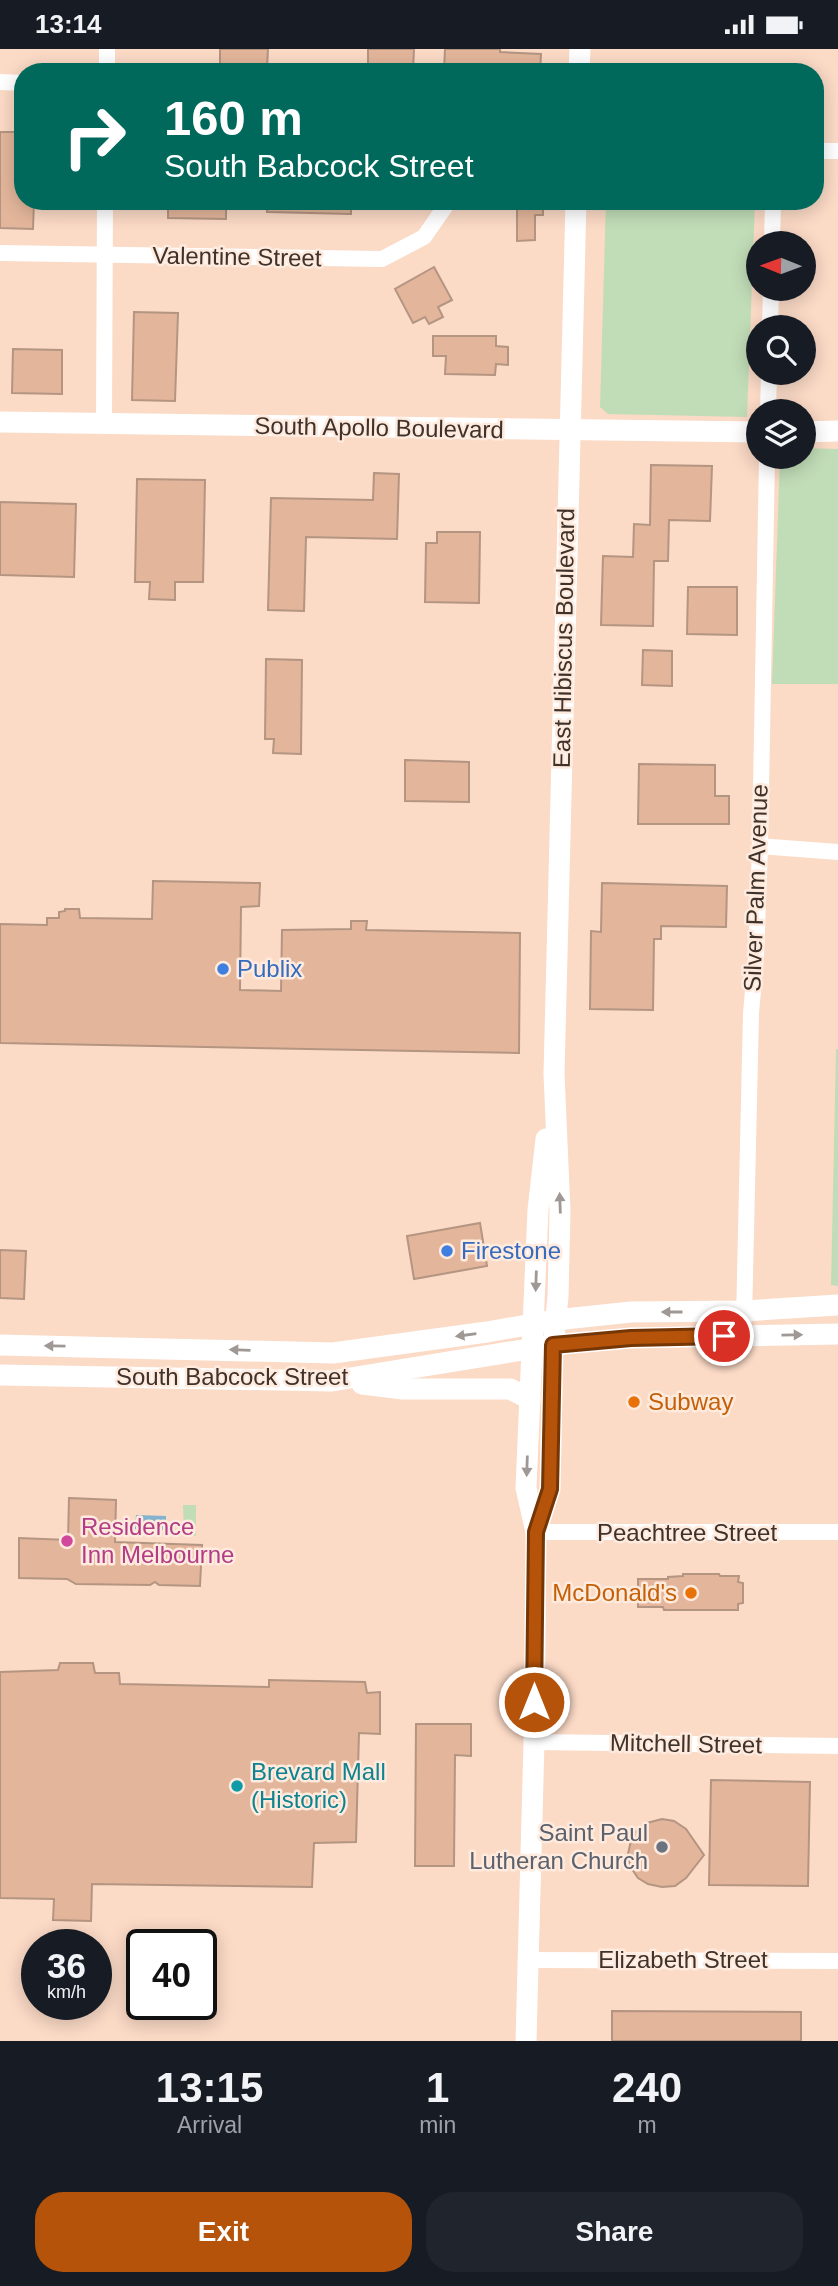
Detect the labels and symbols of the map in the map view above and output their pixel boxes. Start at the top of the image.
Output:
north arrow [746,231,816,301]
street label: Valentine Street [152,242,322,271]
street label: South Apollo Boulevard [254,412,504,443]
street label: East Hibiscus Boulevard [548,508,579,768]
street label: Silver Palm Avenue [738,784,773,992]
place label: Publix [237,955,302,982]
marker: Publix [215,961,231,977]
one-way arrow [554,1191,565,1213]
place label: Firestone [461,1237,561,1264]
marker: Firestone [439,1243,455,1259]
one-way arrow [531,1270,542,1292]
one-way arrow [661,1306,683,1318]
pin [694,1306,754,1366]
one-way arrow [781,1329,803,1341]
one-way arrow [455,1330,477,1341]
one-way arrow [44,1340,66,1352]
one-way arrow [229,1345,251,1356]
street label: South Babcock Street [116,1363,348,1390]
place label: Subway [648,1388,733,1415]
marker: Subway [626,1394,642,1410]
one-way arrow [521,1456,532,1478]
place label: Residence Inn Melbourne [81,1513,234,1568]
street label: Peachtree Street [597,1519,777,1546]
marker: Residence Inn Melbourne [59,1533,75,1549]
place label: McDonald's [552,1579,677,1606]
marker: McDonald's [683,1585,699,1601]
position arrow [497,1665,571,1739]
street label: Mitchell Street [610,1729,763,1758]
place label: Brevard Mall (Historic) [251,1758,386,1813]
marker: Brevard Mall (Historic) [229,1778,245,1794]
place label: Saint Paul Lutheran Church [469,1819,648,1874]
marker: Saint Paul Lutheran Church [654,1839,670,1855]
speed limit sign: 40 [126,1929,217,2020]
street label: Elizabeth Street [598,1946,768,1973]

